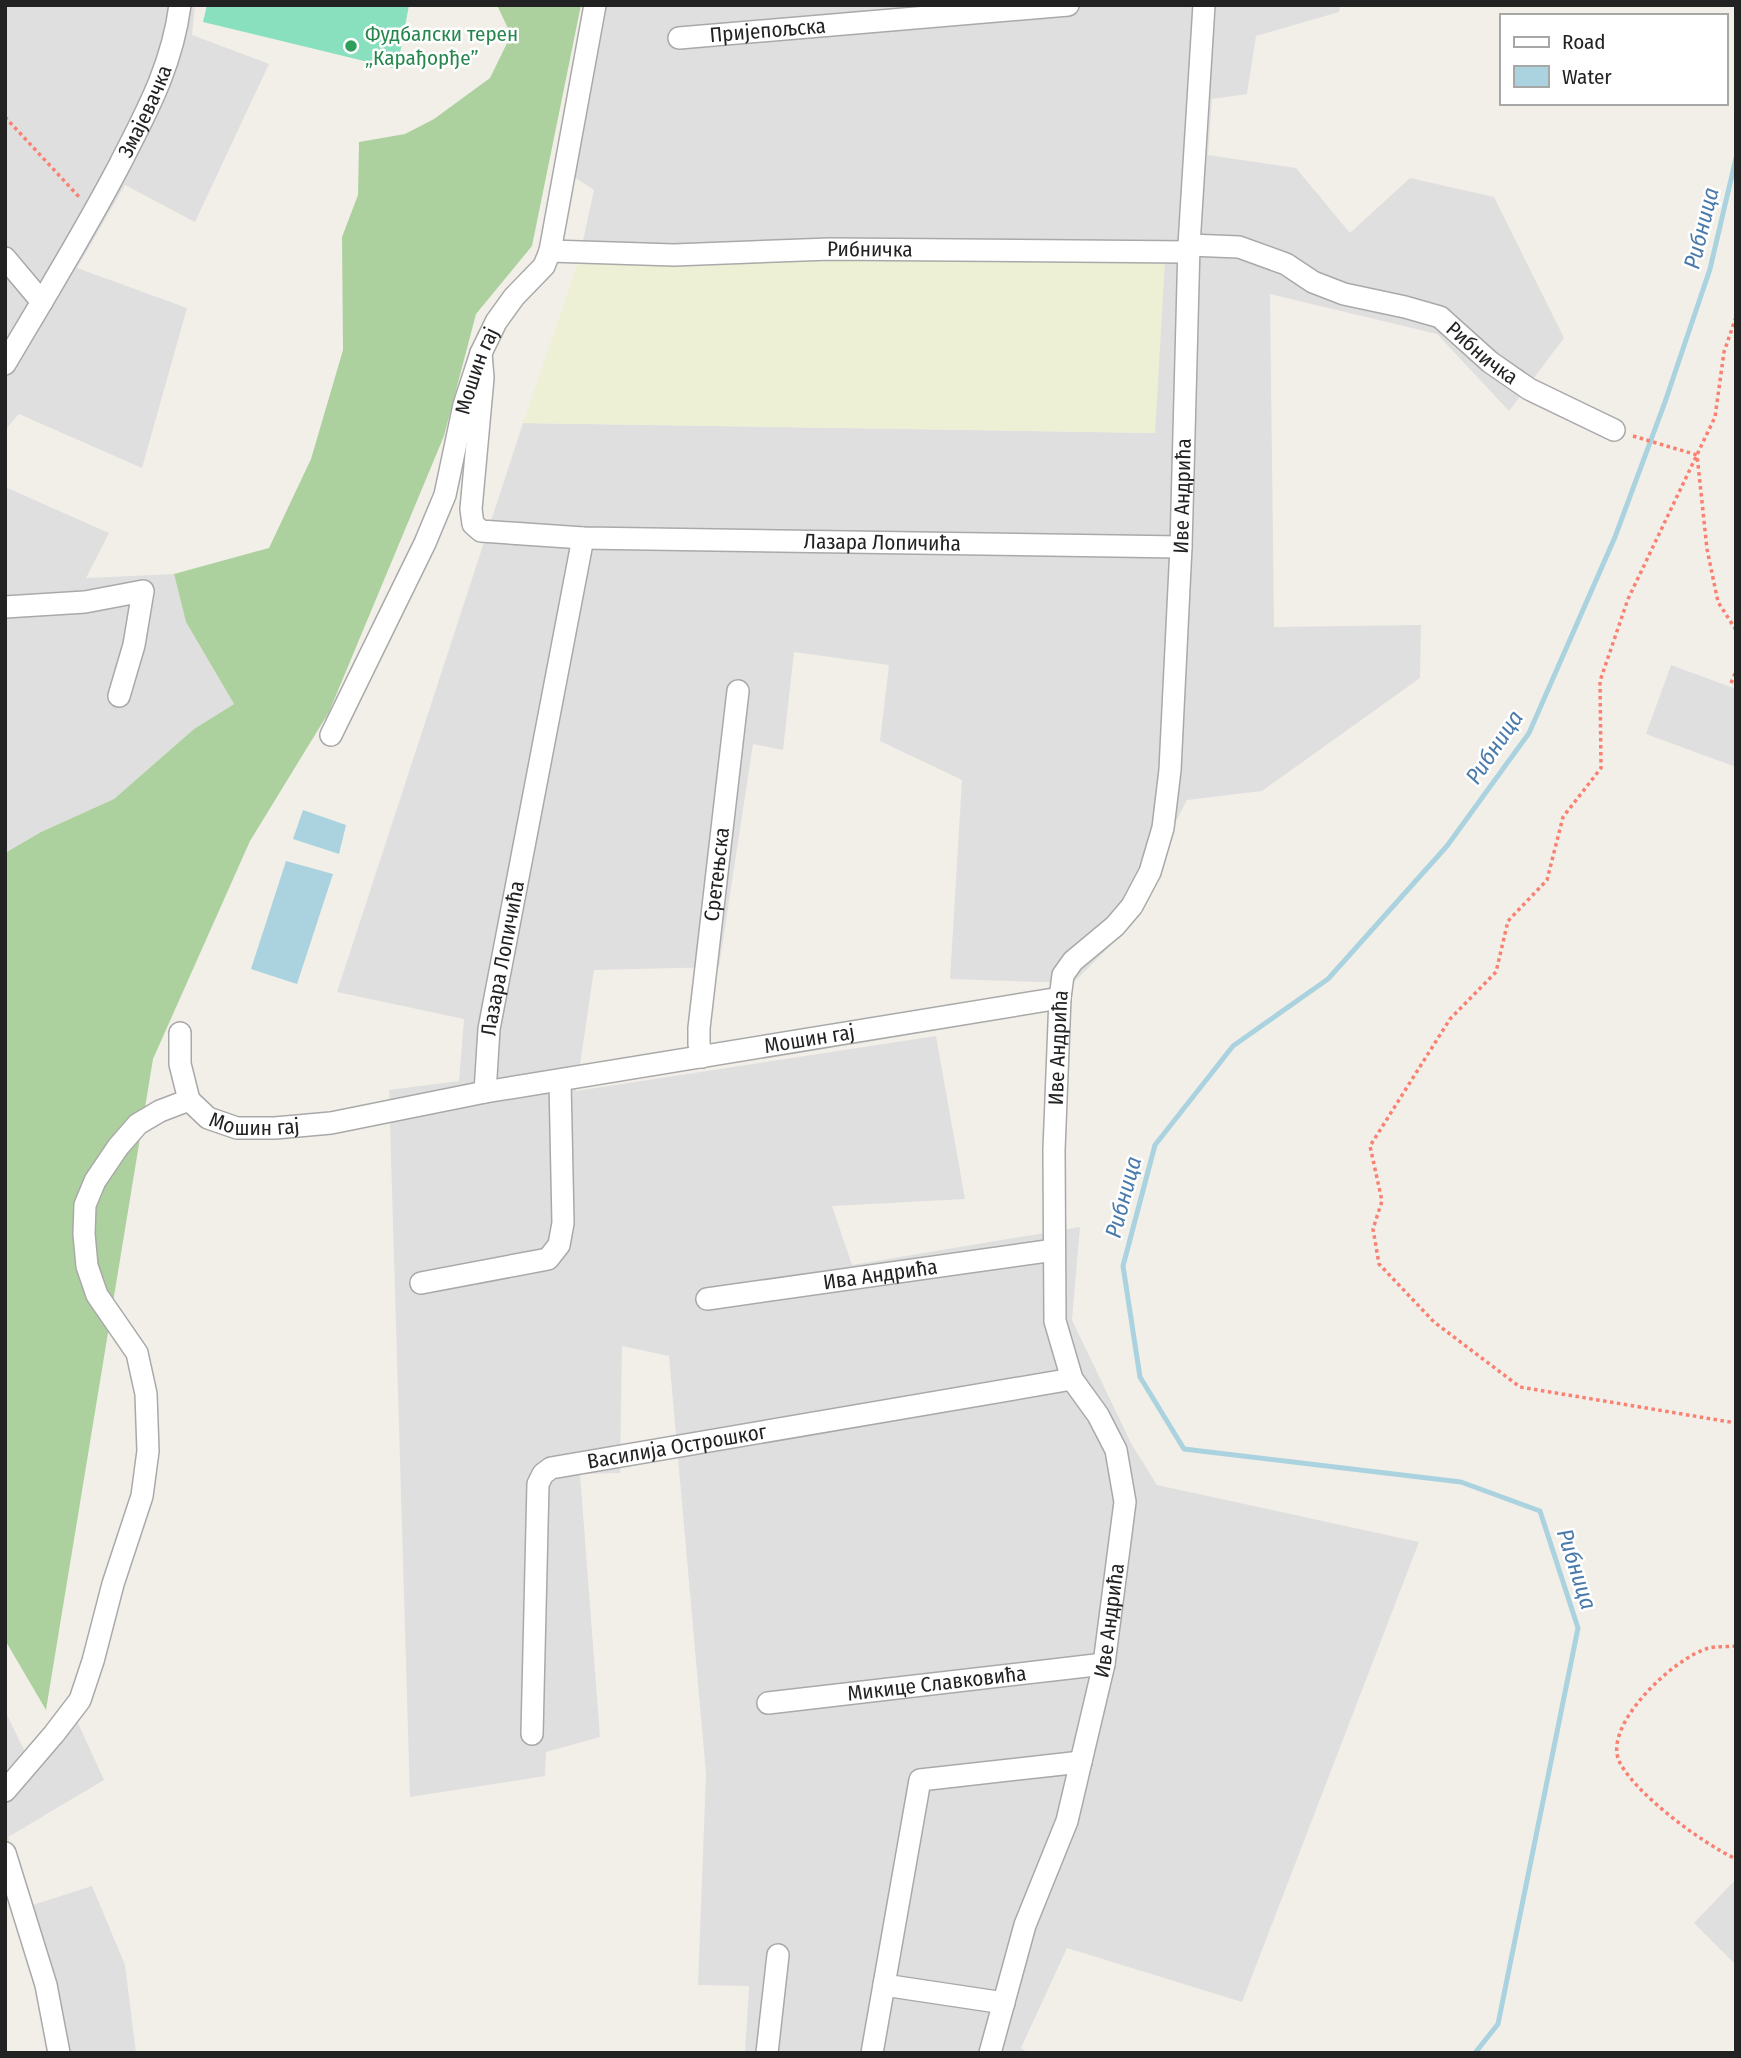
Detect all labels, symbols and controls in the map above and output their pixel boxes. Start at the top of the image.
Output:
street label: Пријепољска [709,13,827,48]
legend [1500,14,1727,105]
place label: Фудбалски терен „Карађорђе” [365,21,518,71]
text: Road [1562,29,1606,55]
marker: Фудбалски терен „Карађорђе” [343,38,359,54]
street label: Змајевачка [112,62,178,162]
text: Water [1562,64,1612,90]
water label: Рибница [1677,184,1725,272]
street label: Рибничка [827,236,913,263]
street label: Рибничка [1441,316,1523,390]
street label: Мошин гај [449,323,505,417]
street label: Иве Андрића [1168,438,1197,554]
street label: Лазара Лопичића [804,528,961,557]
water label: Рибница [1459,705,1529,789]
street label: Сретењска [698,826,735,923]
street label: Лазара Лопичића [476,879,530,1037]
street label: Иве Андрића [1043,988,1074,1106]
street label: Мошин гај [762,1019,857,1059]
street label: Мошин гај [206,1106,301,1141]
water label: Рибница [1099,1153,1147,1241]
street label: Ива Андрића [821,1254,939,1295]
street label: Василија Острошког [585,1418,769,1475]
water label: Рибница [1551,1525,1603,1613]
street label: Иве Андрића [1088,1562,1130,1680]
street label: Микице Славковића [846,1660,1028,1707]

